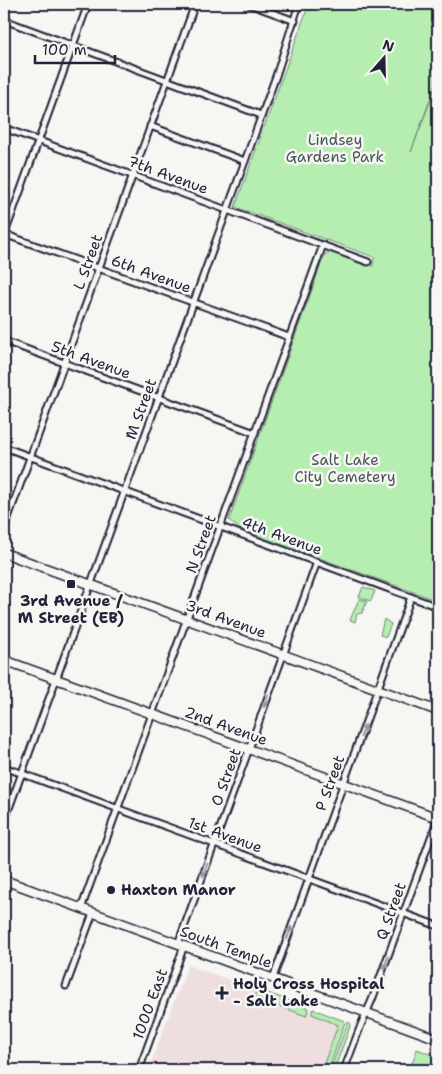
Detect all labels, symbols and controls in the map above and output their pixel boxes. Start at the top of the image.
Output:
scale bar [35,32,115,64]
north arrow [360,32,410,82]
text: N [380,35,397,56]
text: 100 m [42,40,87,60]
park label: Lindsey Gardens Park [286,130,384,167]
street label: 7th Avenue [125,151,211,199]
street label: L Street [69,232,107,292]
street label: 6th Avenue [108,250,194,298]
street label: 5th Avenue [49,336,133,384]
street label: M Street [121,376,161,442]
park label: Salt Lake City Cemetery [294,450,396,487]
street label: N Street [181,512,221,576]
street label: 4th Avenue [239,512,325,560]
marker: 3rd Avenue / M Street (EB) [65,578,77,590]
place label: 3rd Avenue / M Street (EB) [18,591,124,628]
street label: 3rd Avenue [183,595,269,643]
one-way arrow [262,694,270,709]
street label: 2nd Avenue [182,702,270,750]
one-way arrow [360,723,367,738]
street label: O Street [206,745,246,809]
street label: P Street [311,752,349,814]
street label: 1st Avenue [185,812,265,858]
one-way arrow [201,863,209,878]
street label: Q Street [371,879,411,943]
place label: Haxton Manor [121,880,236,900]
marker: Haxton Manor [105,884,117,896]
street label: South Temple [177,921,275,973]
one-way arrow [286,925,293,940]
one-way arrow [382,956,390,971]
street label: 1000 East [128,966,172,1042]
place label: Holy Cross Hospital - Salt Lake [233,974,384,1011]
marker: Holy Cross Hospital - Salt Lake [215,986,229,1000]

